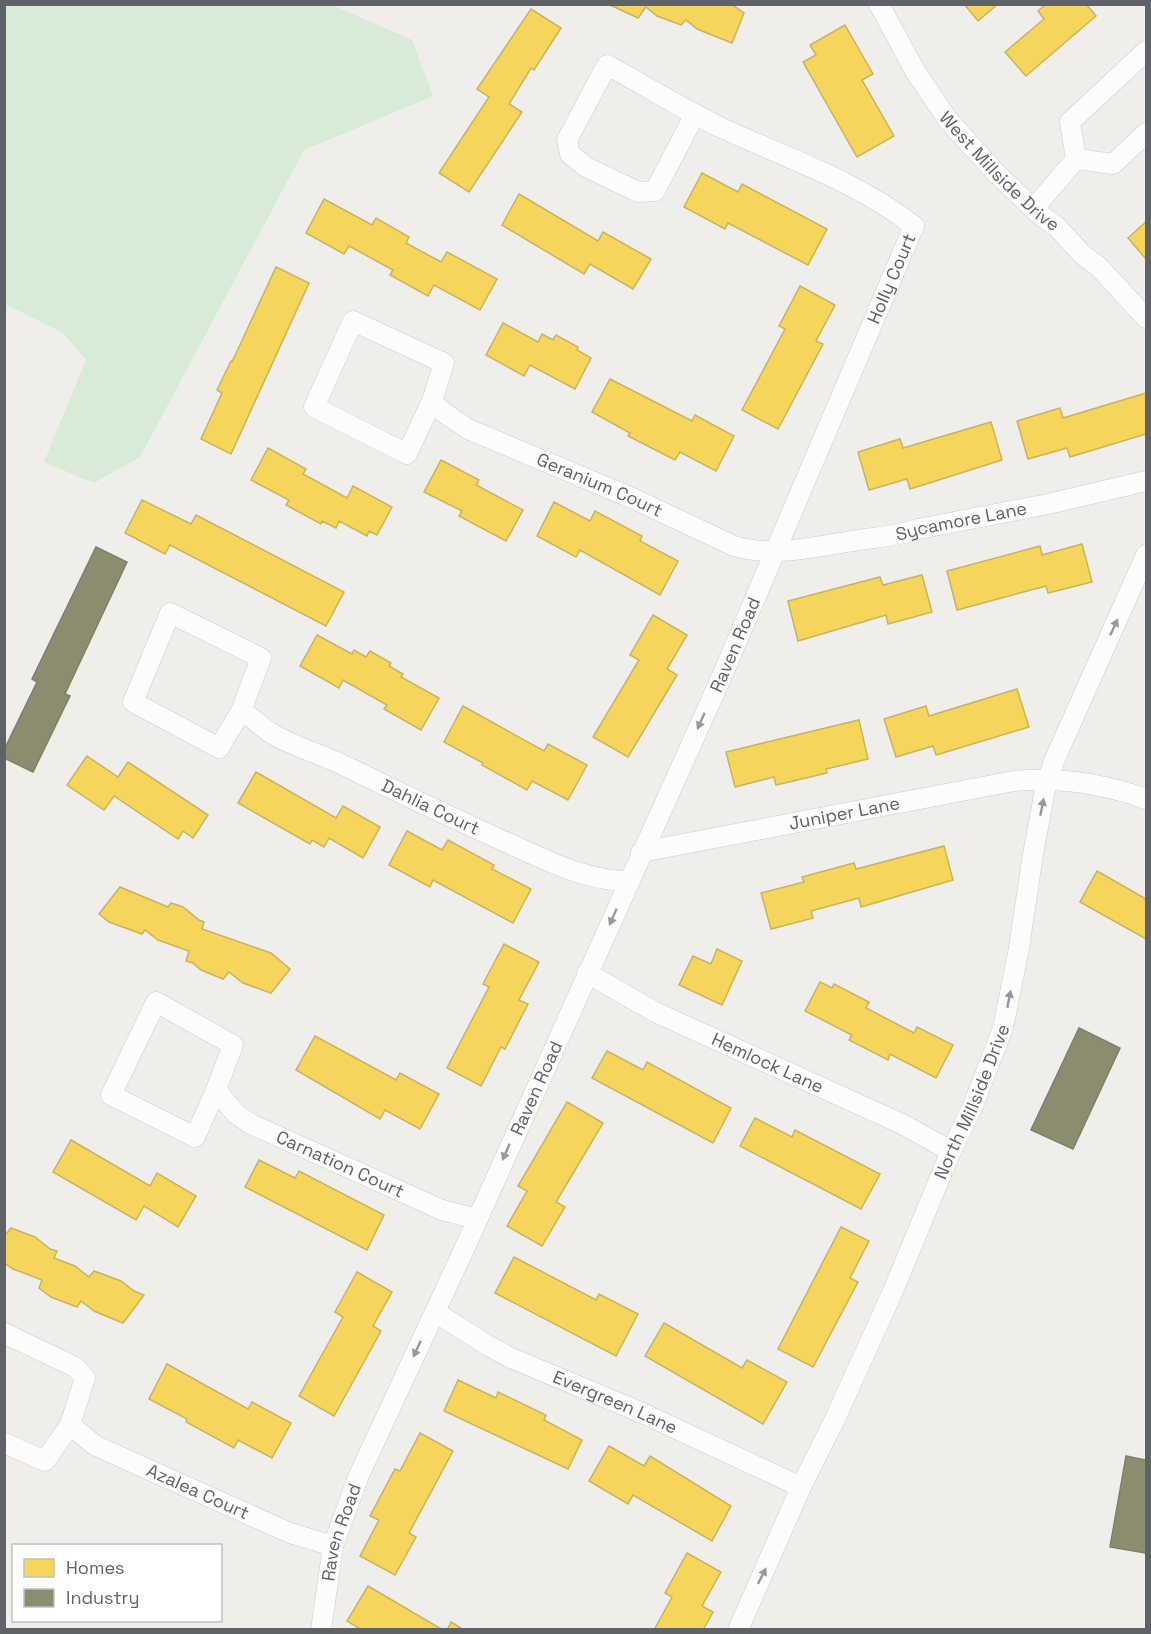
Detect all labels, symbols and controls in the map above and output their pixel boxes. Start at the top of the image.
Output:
street label: West Millside Drive [935,106,1064,236]
street label: Holly Court [862,230,921,327]
street label: Geranium Court [533,447,666,522]
street label: Sycamore Lane [893,496,1029,546]
street label: Raven Road [704,594,765,696]
one-way arrow [1110,618,1119,635]
one-way arrow [697,712,706,729]
street label: Dahlia Court [378,773,483,840]
street label: Juniper Lane [787,791,902,835]
one-way arrow [1038,797,1047,816]
one-way arrow [608,909,617,926]
one-way arrow [1005,990,1014,1009]
street label: North Millside Drive [929,1021,1014,1183]
street label: Hemlock Lane [708,1027,827,1098]
street label: Raven Road [505,1037,567,1139]
street label: Carnation Court [273,1125,408,1202]
one-way arrow [502,1144,511,1161]
one-way arrow [413,1341,422,1358]
street label: Evergreen Lane [550,1365,681,1439]
street label: Azalea Court [143,1458,253,1524]
street label: Raven Road [316,1480,366,1583]
legend [12,1544,222,1622]
text: Homes [66,1556,125,1579]
one-way arrow [757,1568,767,1585]
text: Industry [66,1586,139,1609]

